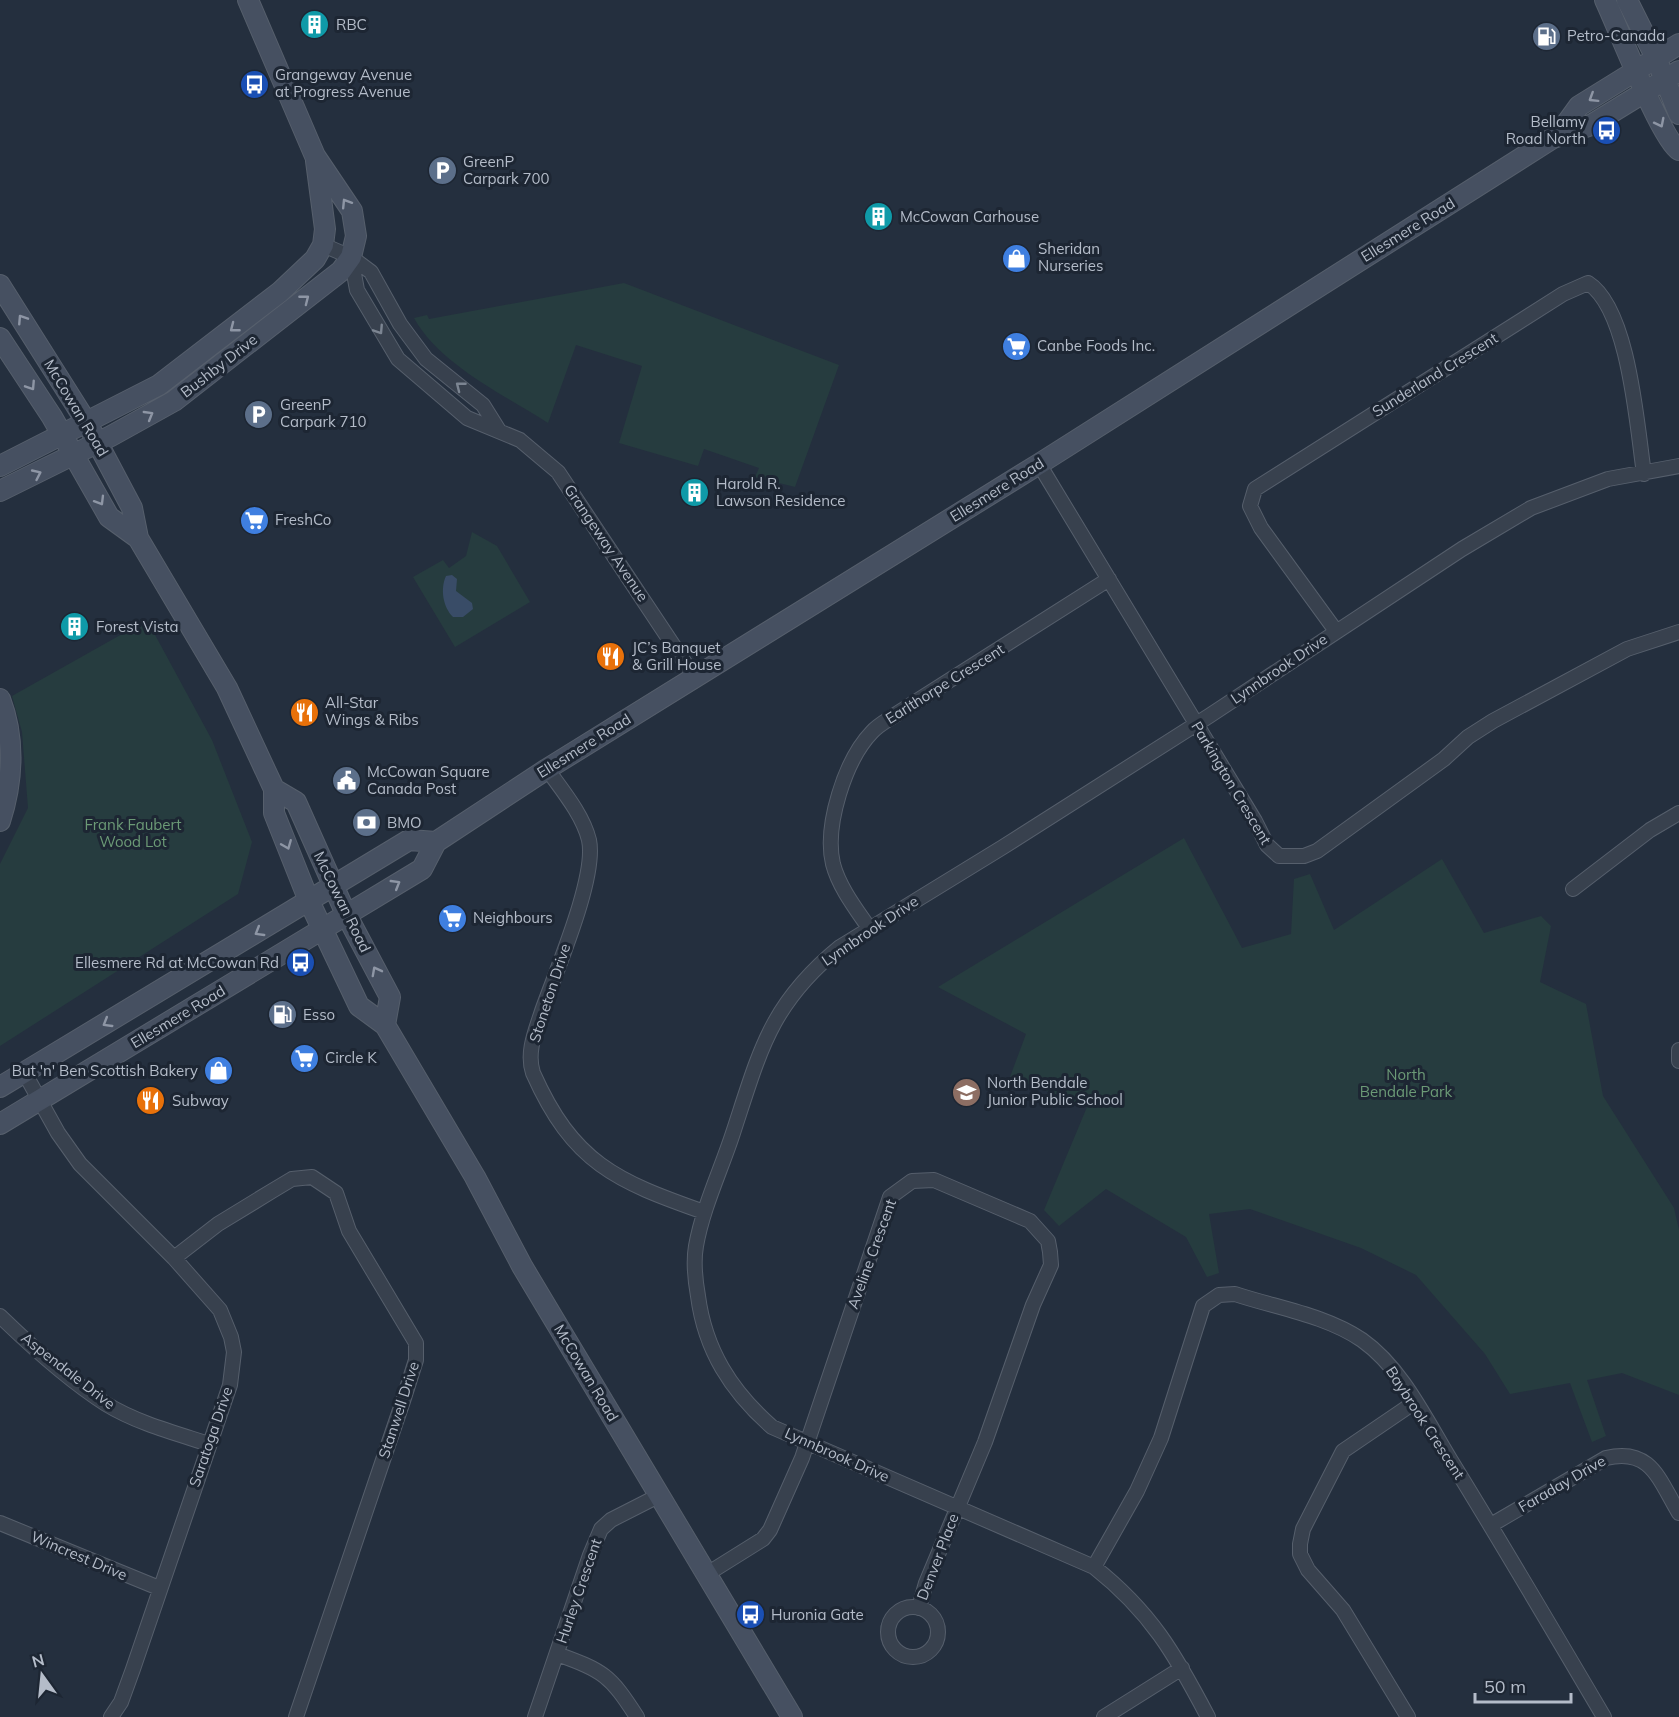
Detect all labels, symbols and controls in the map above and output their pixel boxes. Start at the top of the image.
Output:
building icon: RBC [299,9,331,41]
place label: RBC [336,15,367,34]
fuel station icon: Petro-Canada [1530,20,1562,52]
place label: Petro-Canada [1567,26,1665,45]
place label: Grangeway Avenue at Progress Avenue [275,65,412,101]
bus stop icon: Grangeway Avenue at Progress Avenue [238,68,270,100]
one-way arrow [1588,90,1599,101]
place label: Bellamy Road North [1506,112,1586,148]
bus stop icon: Bellamy Road North [1591,115,1623,147]
one-way arrow [1653,116,1664,127]
place label: GreenP Carpark 700 [463,152,550,188]
parking icon: GreenP Carpark 700 [426,155,458,187]
street label: Ellesmere Road [1357,193,1458,266]
one-way arrow [342,199,354,209]
building icon: McCowan Carhouse [863,201,895,233]
place label: McCowan Carhouse [900,207,1039,226]
place label: Sheridan Nurseries [1038,239,1103,275]
shop icon: Sheridan Nurseries [1001,242,1033,274]
one-way arrow [299,295,310,306]
one-way arrow [18,314,29,325]
one-way arrow [229,320,240,331]
one-way arrow [372,324,383,335]
street label: Sunderland Crescent [1368,328,1501,421]
street label: Bushby Drive [177,330,261,401]
supermarket icon: Canbe Foods Inc. [1000,330,1032,362]
place label: Canbe Foods Inc. [1037,336,1155,355]
street label: McCowan Road [40,356,113,460]
one-way arrow [24,380,36,390]
one-way arrow [455,382,466,393]
place label: GreenP Carpark 710 [280,395,367,431]
parking icon: GreenP Carpark 710 [243,398,275,430]
one-way arrow [143,411,153,422]
street label: Ellesmere Road [946,453,1047,526]
one-way arrow [30,469,41,481]
place label: Harold R. Lawson Residence [716,474,845,510]
building icon: Harold R. Lawson Residence [679,477,711,509]
street label: Grangeway Avenue [560,481,653,605]
one-way arrow [92,495,104,505]
supermarket icon: FreshCo [238,504,270,536]
place label: FreshCo [275,510,331,529]
building icon: Forest Vista [59,611,91,643]
place label: Forest Vista [96,617,178,636]
street label: Lynnbrook Drive [1227,629,1331,708]
place label: JC’s Banquet & Grill House [632,638,721,674]
street label: Earlthorpe Crescent [882,639,1008,728]
restaurant icon: JC’s Banquet & Grill House [595,641,627,673]
place label: All-Star Wings & Ribs [325,693,419,729]
restaurant icon: All-Star Wings & Ribs [288,696,320,728]
street label: Ellesmere Road [533,709,634,782]
street label: Parkington Crescent [1187,718,1276,848]
place label: McCowan Square Canada Post [367,762,490,798]
public building icon: McCowan Square Canada Post [330,765,362,797]
bank icon: BMO [350,807,382,839]
place label: BMO [387,813,422,832]
park label: Frank Faubert Wood Lot [84,815,182,851]
one-way arrow [280,839,292,850]
street label: McCowan Road [310,848,375,955]
one-way arrow [390,880,400,892]
street label: Lynnbrook Drive [818,891,922,970]
supermarket icon: Neighbours [436,902,468,934]
place label: Neighbours [473,908,553,927]
one-way arrow [255,924,265,936]
street label: Stoneton Drive [525,941,574,1045]
bus stop icon: Ellesmere Rd at McCowan Rd [284,947,316,979]
place label: Ellesmere Rd at McCowan Rd [75,953,279,972]
one-way arrow [372,966,383,977]
street label: Ellesmere Road [127,981,229,1052]
fuel station icon: Esso [266,999,298,1031]
place label: Esso [303,1005,335,1024]
one-way arrow [103,1015,113,1027]
supermarket icon: Circle K [288,1042,320,1074]
place label: Circle K [325,1048,377,1067]
shop icon: But 'n' Ben Scottish Bakery [203,1055,235,1087]
place label: But 'n' Ben Scottish Bakery [12,1061,198,1080]
park label: North Bendale Park [1360,1065,1452,1101]
place label: North Bendale Junior Public School [987,1073,1123,1109]
school or university icon: North Bendale Junior Public School [950,1076,982,1108]
restaurant icon: Subway [135,1085,167,1117]
place label: Subway [172,1091,229,1110]
street label: Aveline Crescent [843,1196,900,1311]
street label: McCowan Road [550,1321,623,1425]
street label: Aspendale Drive [17,1328,119,1413]
street label: Stanwell Drive [374,1359,423,1461]
street label: Baybrook Crescent [1382,1363,1469,1483]
street label: Saratoga Drive [185,1384,237,1489]
street label: Lynnbrook Drive [782,1423,892,1486]
street label: Faraday Drive [1515,1451,1609,1516]
street label: Denver Place [912,1511,963,1603]
street label: Wincrest Drive [28,1527,130,1584]
street label: Hurley Crescent [552,1536,605,1646]
bus stop icon: Huronia Gate [734,1599,766,1631]
place label: Huronia Gate [771,1605,864,1624]
north arrow [12,1645,72,1705]
text: N [30,1649,47,1672]
scale bar [1475,1666,1571,1704]
text: 50 m [1484,1675,1526,1698]

